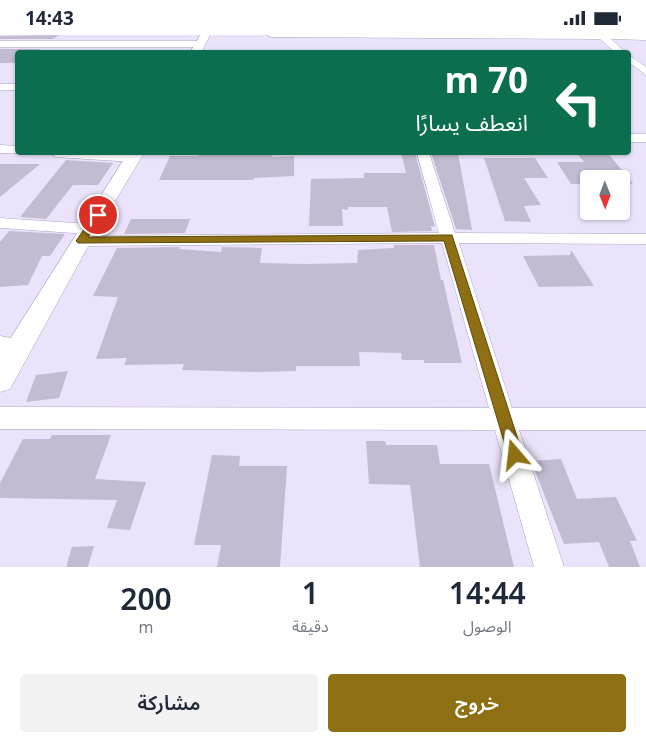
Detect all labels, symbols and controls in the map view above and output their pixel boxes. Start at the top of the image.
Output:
text: 14:43 [25,5,74,31]
text: 70 m [445,56,528,103]
icon: left [546,70,611,135]
text: انعطف يسارًا [415,107,528,137]
north arrow [580,170,630,220]
map controls [580,170,630,220]
pin [77,194,119,236]
icon: arrive [84,201,112,229]
position arrow [488,428,540,480]
text: 1 [302,572,319,613]
text: 14:44 [449,572,526,613]
text: 200 [120,578,172,619]
text: دقيقة [292,615,329,637]
text: الوصول [463,615,512,637]
text: m [139,616,154,638]
button: مشاركة [20,674,318,732]
button: خروج [328,674,626,732]

